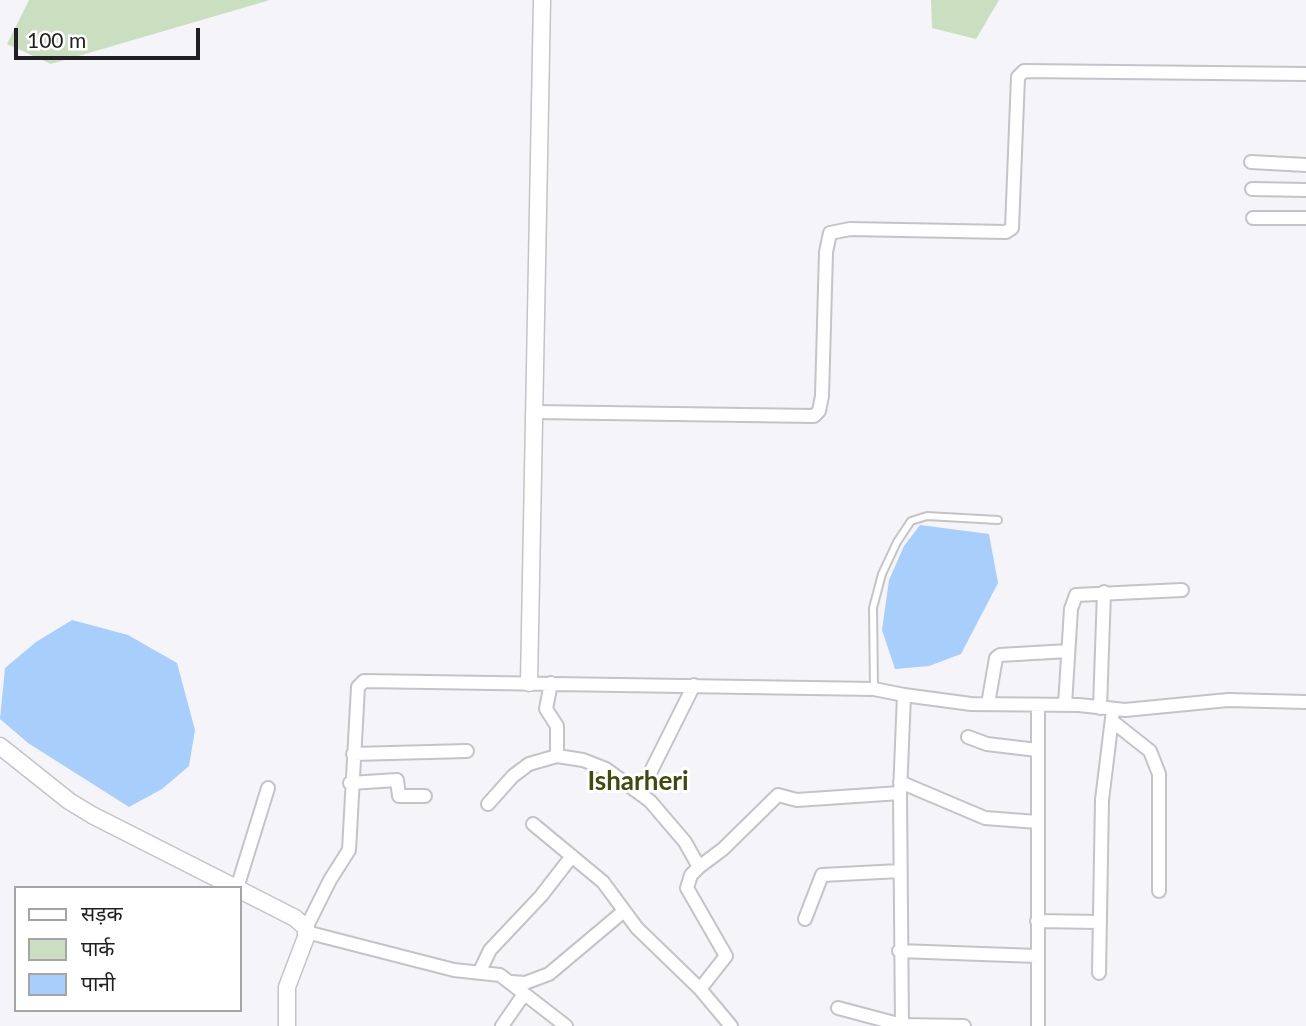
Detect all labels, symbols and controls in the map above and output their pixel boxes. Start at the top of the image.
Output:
scale bar [18,14,203,58]
text: 100 m [27,27,86,52]
district label: Isharheri [587,766,689,798]
legend [14,886,242,1012]
text: सड़क [81,900,123,925]
text: पार्क [81,935,115,960]
text: पानी [81,970,115,995]

